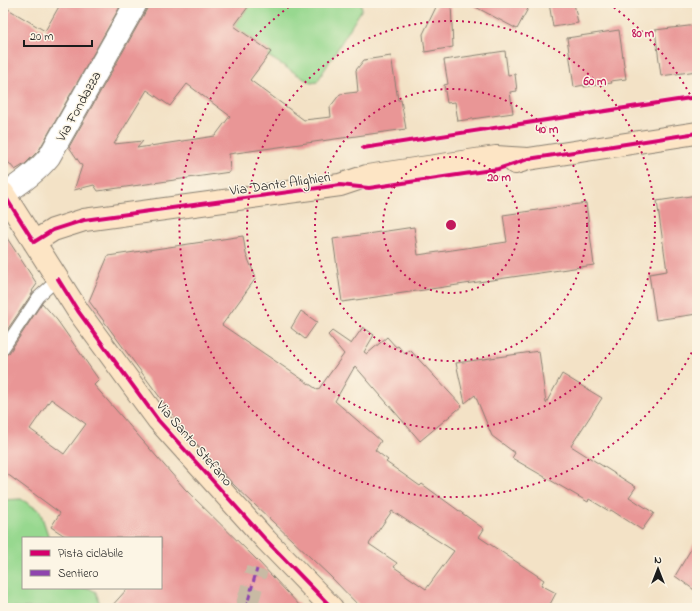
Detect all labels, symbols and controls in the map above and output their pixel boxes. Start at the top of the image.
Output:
scale bar [24,22,92,48]
text: 80 m [631,25,655,43]
text: 20 m [30,28,53,46]
street label: Via Fondazza [51,68,107,147]
text: 60 m [583,73,607,91]
text: 40 m [535,121,559,139]
street label: Via Dante Alighieri [227,167,332,203]
text: 20 m [486,169,511,187]
centre of rings [444,218,458,232]
street label: Via Santo Stefano [150,396,237,492]
legend [22,537,162,589]
text: Pista ciclabile [58,545,124,563]
north arrow [638,549,678,589]
text: N [654,552,662,568]
text: Sentiero [58,565,99,583]

